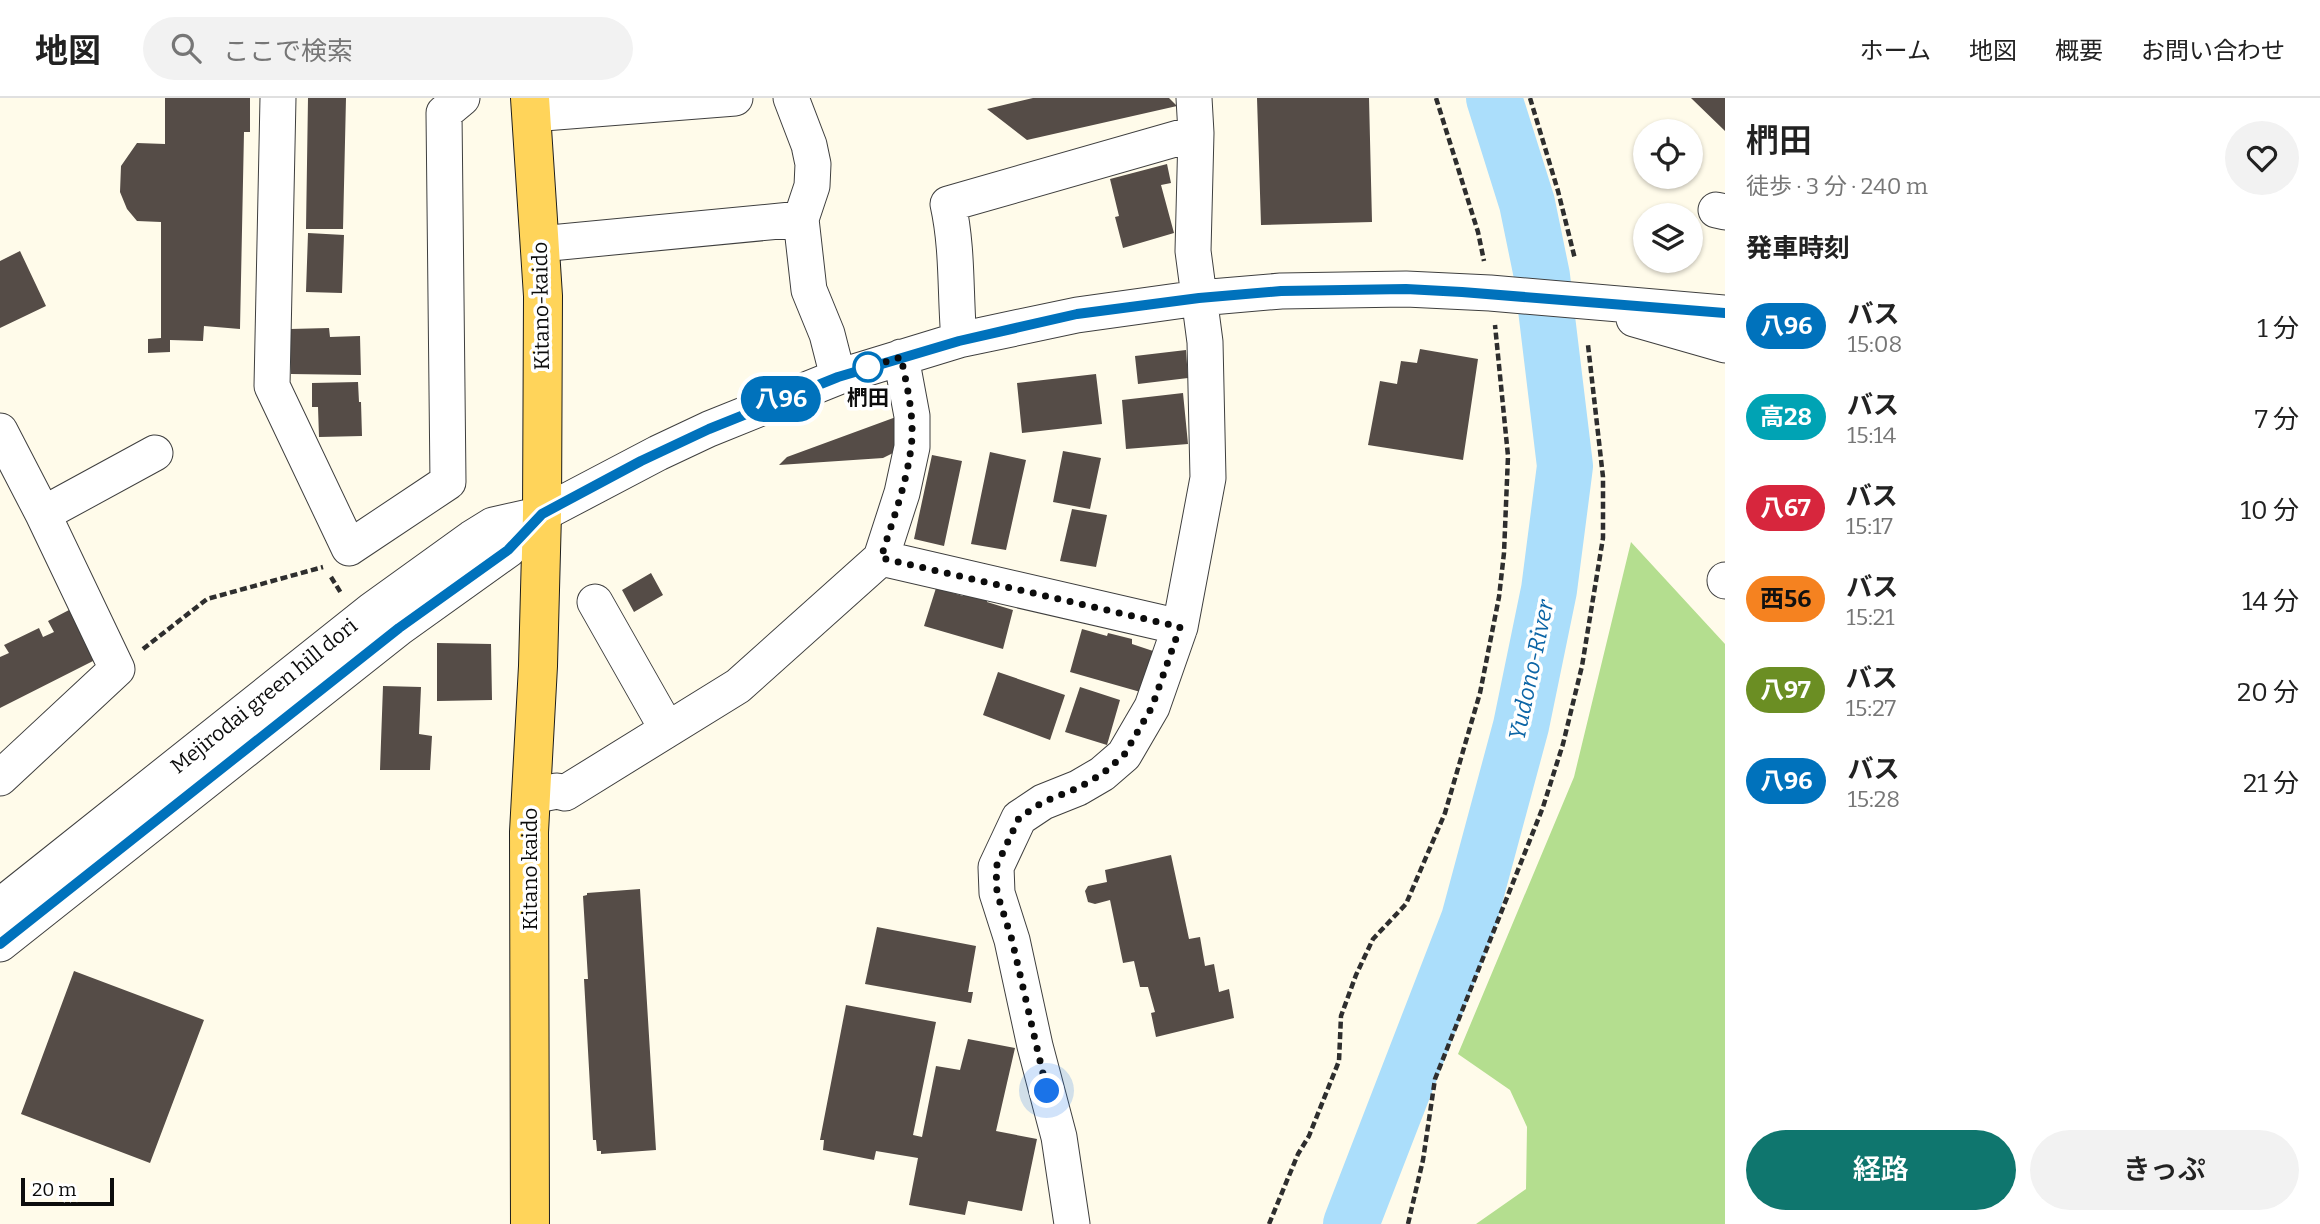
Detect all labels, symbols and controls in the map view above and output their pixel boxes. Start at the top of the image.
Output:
search box [143,17,633,80]
icon: search [167,29,205,67]
text: 地図 [35,31,101,71]
text: ここで検索 [223,36,353,67]
text: ホーム [1860,37,1931,65]
text: 地図 [1969,37,2017,65]
text: 概要 [2055,37,2103,65]
text: お問い合わせ [2141,37,2285,65]
map controls [1633,119,1703,273]
button: locate [1633,119,1703,189]
text: 椚田 [1746,121,1812,161]
button: heart [2225,121,2299,195]
text: 徒歩 · 3 分 · 240 m [1746,172,1928,200]
button: layers [1633,203,1703,273]
text: 発車時刻 [1746,233,1850,264]
street label: Kitano-kaido [527,242,555,370]
text: バス [1847,299,1899,330]
text: 八96 [1760,312,1812,340]
text: 1 分 [2257,313,2299,344]
text: 15:08 [1847,330,1902,358]
marker: 椚田 [853,352,883,382]
line badge: 八96 [741,376,821,422]
text: 八96 [755,385,807,413]
place label: 椚田 [847,385,889,411]
text: バス [1847,390,1899,421]
text: 高28 [1760,403,1812,431]
text: 7 分 [2255,404,2299,435]
text: 15:14 [1847,421,1896,449]
text: バス [1846,481,1898,512]
text: 八67 [1760,494,1811,522]
text: 10 分 [2241,495,2299,526]
text: 15:17 [1846,512,1893,540]
text: バス [1846,572,1898,603]
text: 西56 [1760,585,1811,613]
text: 14 分 [2242,586,2299,617]
water label: Yudono-River [1503,596,1560,742]
text: 15:21 [1846,603,1895,631]
street label: Mejirodai green hill dori [165,613,363,779]
text: バス [1846,663,1898,694]
text: 八97 [1760,676,1811,704]
text: 20 分 [2237,677,2299,708]
text: 15:27 [1846,694,1896,722]
text: バス [1847,754,1899,785]
text: 八96 [1760,767,1812,795]
text: 21 分 [2243,768,2299,799]
text: 15:28 [1847,785,1900,813]
street label: Kitano kaido [517,808,543,930]
your location [1029,1073,1064,1108]
button: 経路 [1746,1130,2016,1210]
button: きっぷ [2030,1130,2299,1210]
scale bar [21,1175,114,1207]
text: 20 m [32,1178,76,1201]

